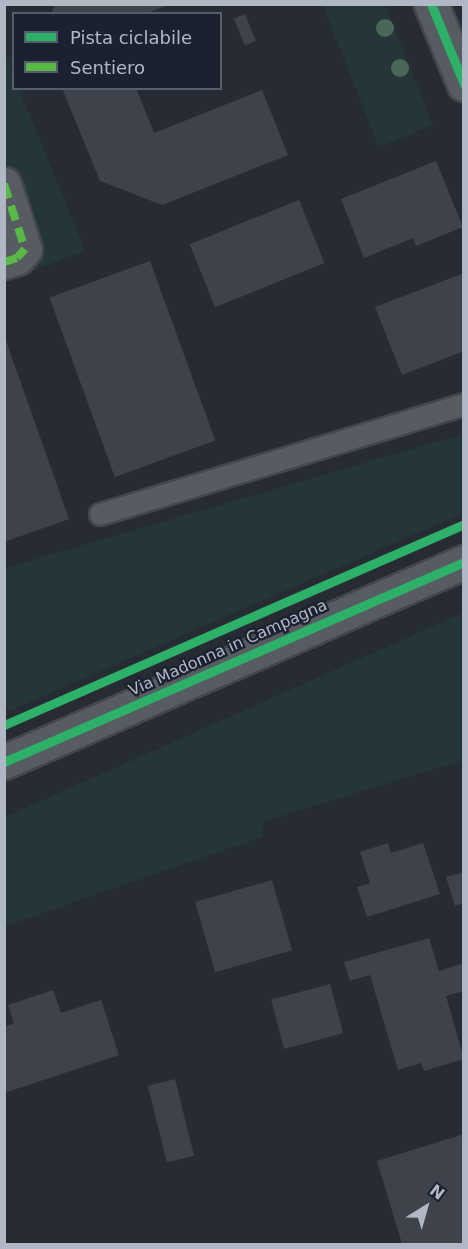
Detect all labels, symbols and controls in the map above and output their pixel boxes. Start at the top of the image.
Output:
legend [12,12,222,90]
text: Pista ciclabile [70,27,192,48]
text: Sentiero [70,57,145,78]
street label: Via Madonna in Campagna [126,596,330,700]
north arrow [396,1177,456,1237]
text: N [426,1181,448,1204]

